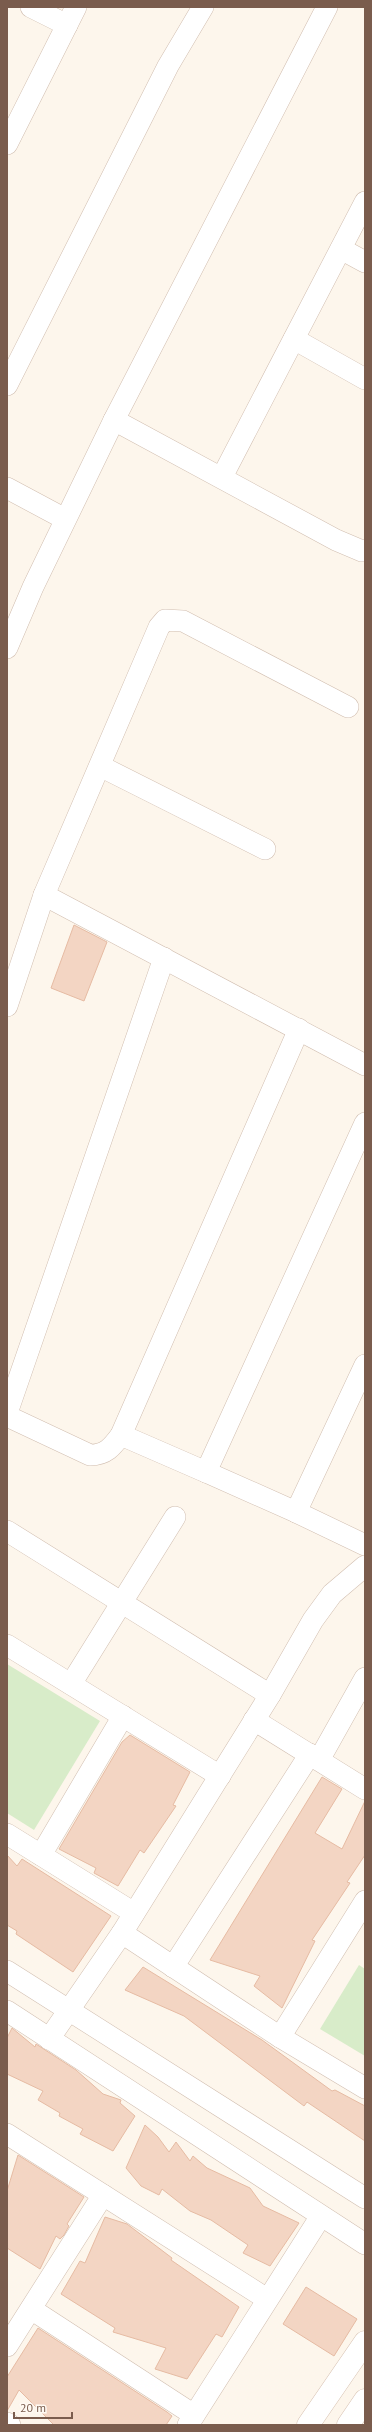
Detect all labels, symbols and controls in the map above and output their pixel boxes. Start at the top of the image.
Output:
scale bar [14,2394,72,2420]
text: 20 m [20,2400,46,2415]

